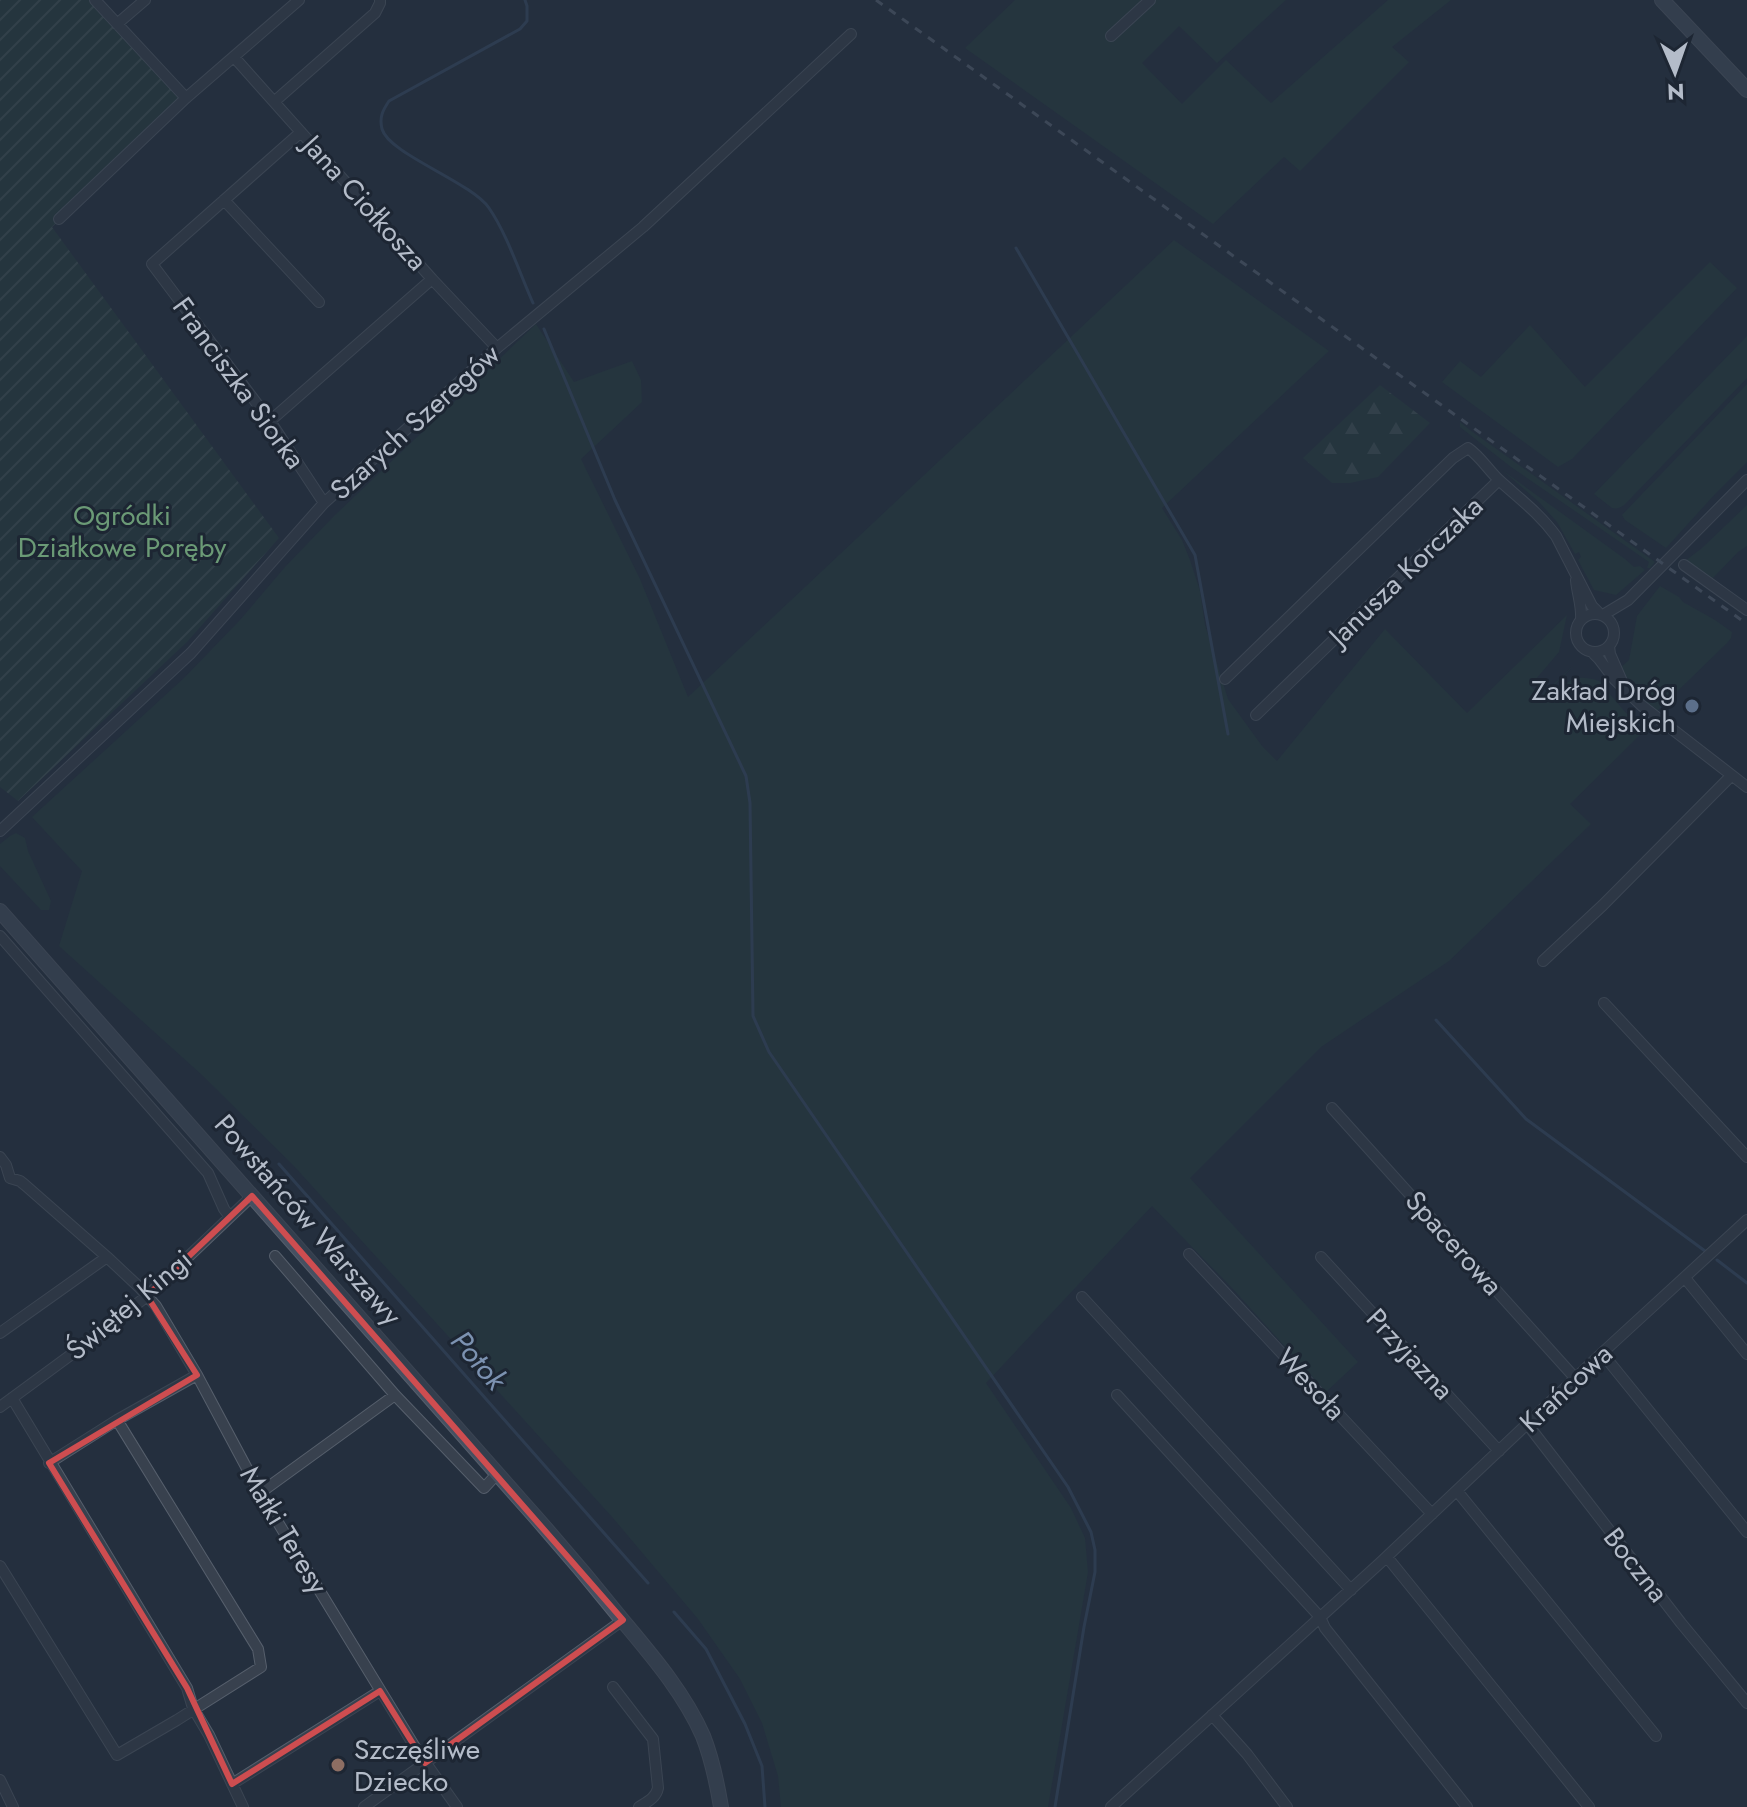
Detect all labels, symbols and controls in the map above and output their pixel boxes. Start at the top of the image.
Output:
north arrow [1635,32,1715,112]
text: N [1666,76,1685,108]
street label: Jana Ciołkosza [290,123,437,280]
street label: Franciszka Siorka [163,289,315,477]
street label: Szarych Szeregów [321,334,509,510]
street label: Janusza Korczaka [1317,487,1492,658]
park label: Ogródki Działkowe Poręby [18,495,227,568]
place label: Zakład Dróg Miejskich [1531,670,1676,743]
marker: Zakład Dróg Miejskich [1683,697,1701,715]
street label: Powstańców Warszawy [205,1105,412,1335]
street label: Spacerowa [1396,1181,1512,1305]
street label: Świętej Kingi [57,1240,201,1370]
street label: Przyjazna [1357,1299,1463,1409]
water label: Potok [441,1321,518,1400]
street label: Krańcowa [1510,1334,1622,1442]
street label: Wesoła [1267,1338,1355,1430]
street label: Matki Teresy [230,1458,339,1602]
street label: Boczna [1594,1519,1678,1611]
place label: Szczęśliwe Dziecko [354,1729,480,1802]
marker: Szczęśliwe Dziecko [329,1756,347,1774]

